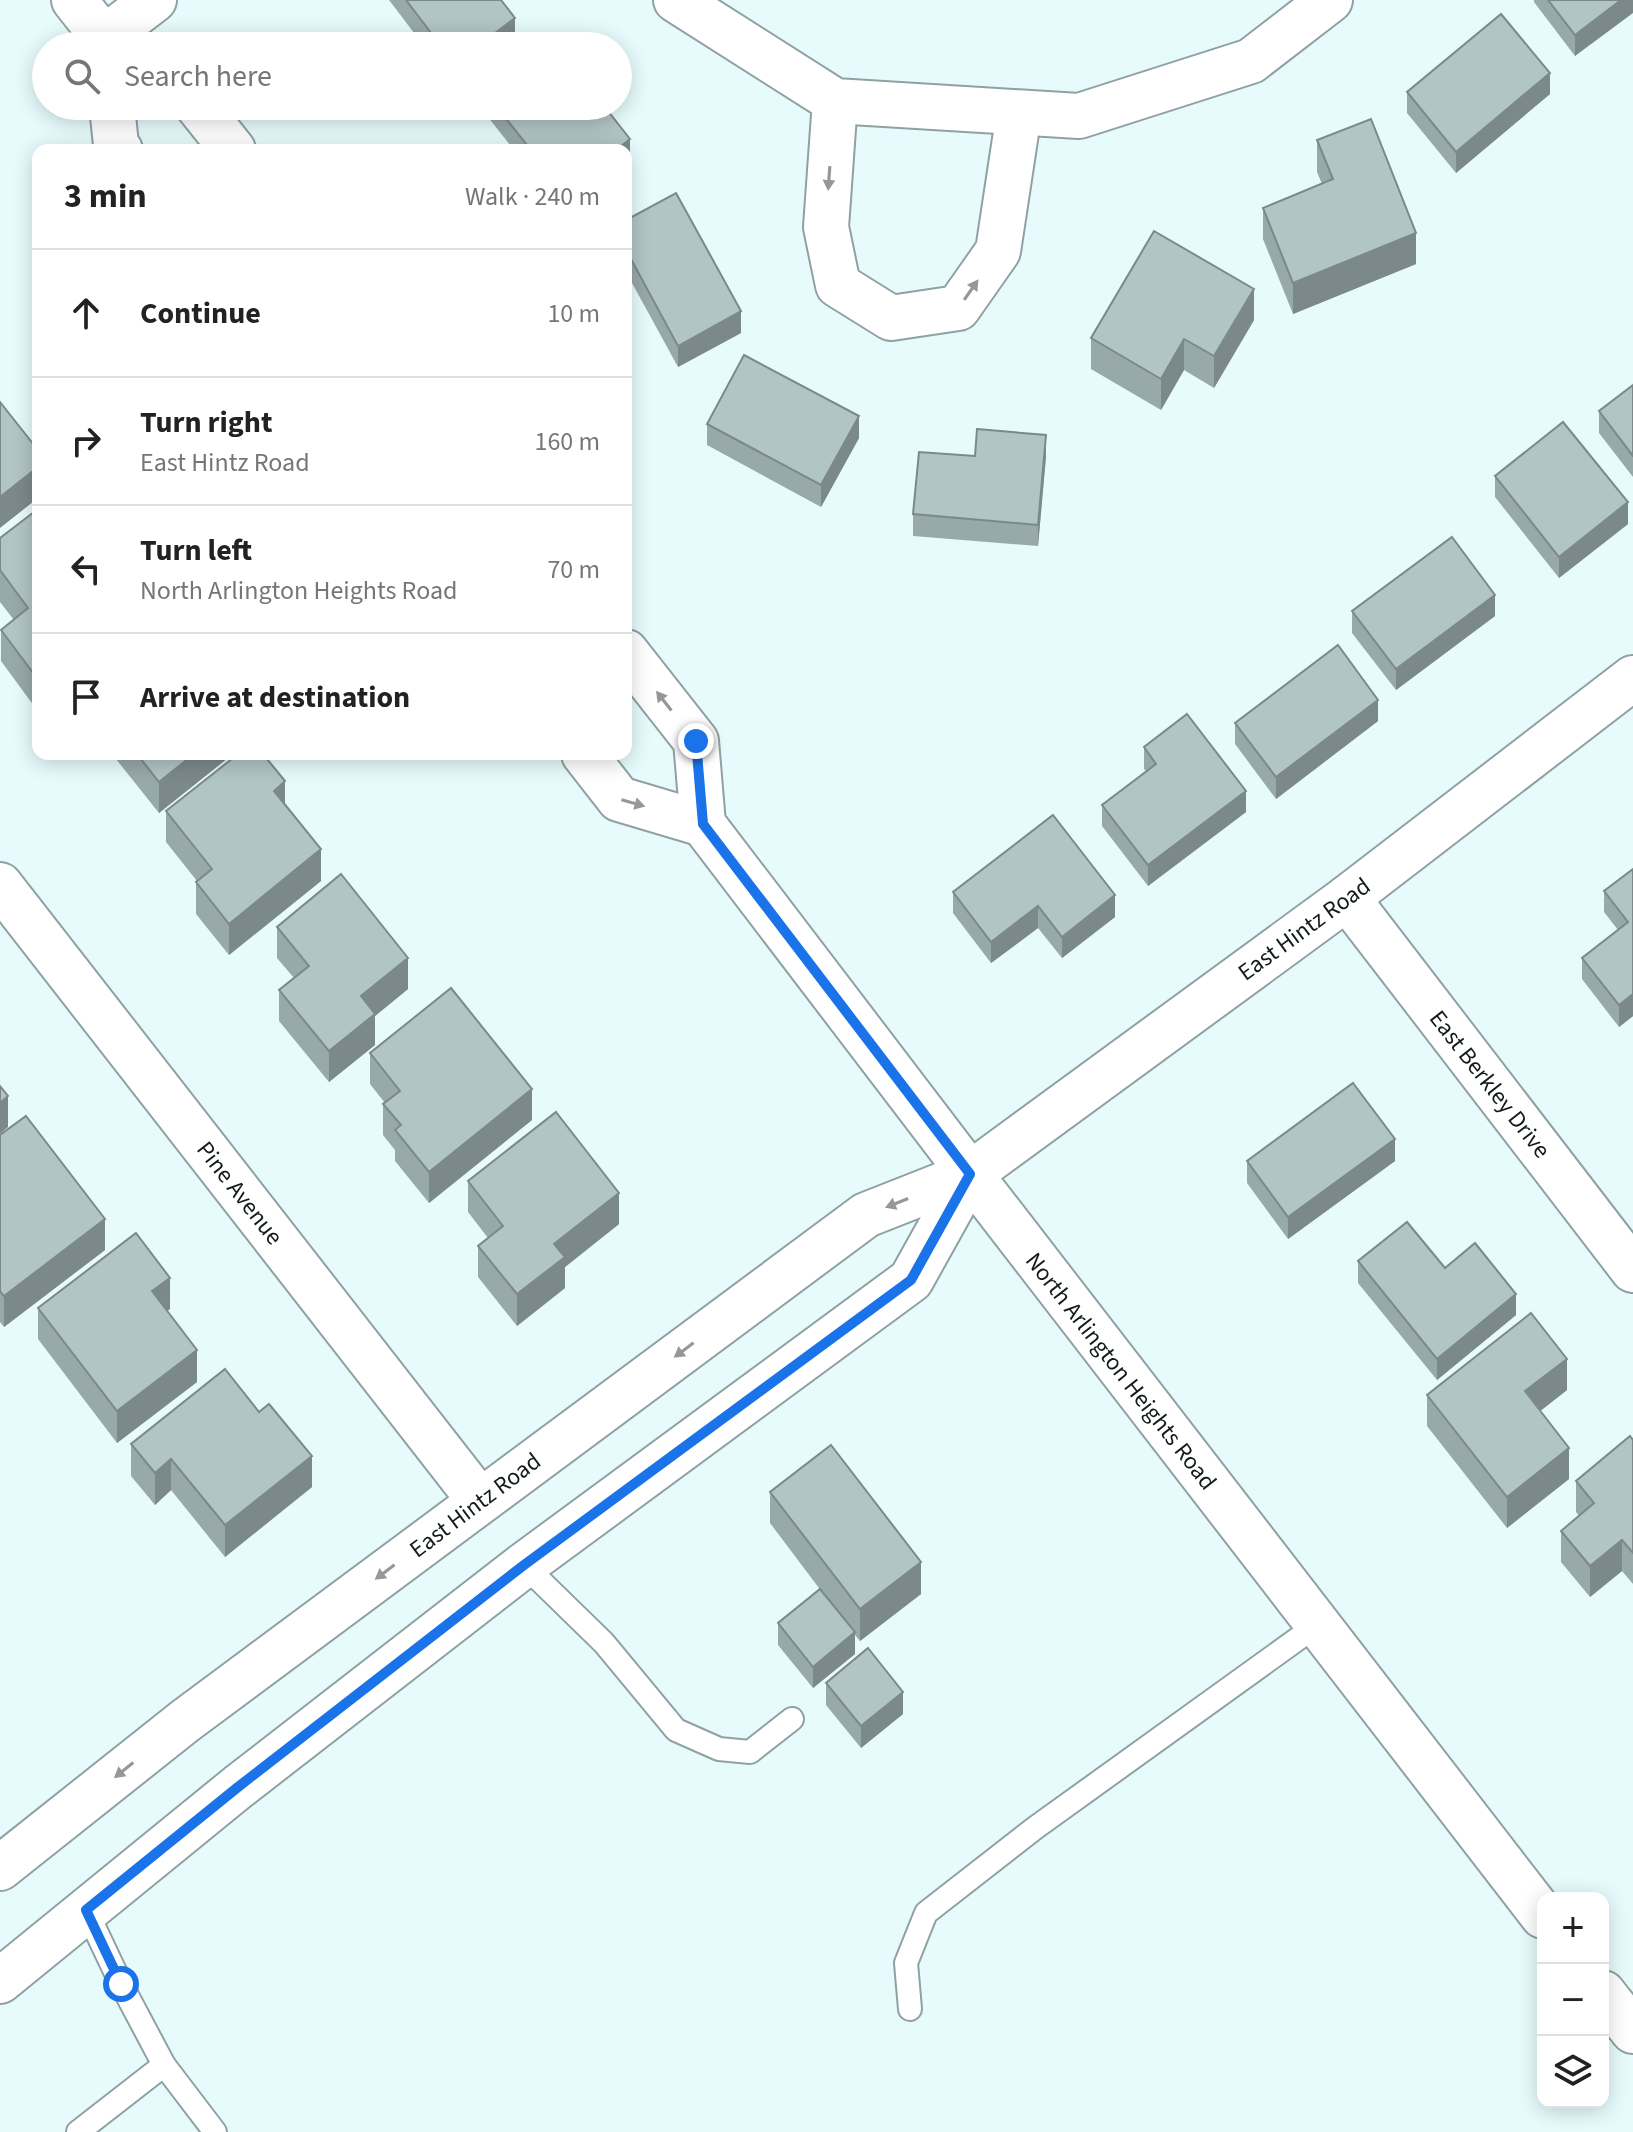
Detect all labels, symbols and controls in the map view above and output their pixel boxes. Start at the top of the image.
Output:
search box [32,32,632,120]
icon: search [60,54,104,98]
text: Search here [124,55,272,98]
one-way arrow [823,166,836,192]
text: 3 min [64,172,147,221]
text: Walk · 240 m [465,178,600,215]
one-way arrow [963,279,978,300]
icon: ahead [64,291,108,335]
text: Continue [140,292,261,335]
text: 10 m [547,295,600,332]
text: Turn right [140,401,272,444]
icon: right [64,419,108,463]
text: 160 m [534,423,600,460]
text: East Hintz Road [140,444,310,481]
text: Turn left [140,529,252,572]
icon: left [64,547,108,591]
text: 70 m [547,551,600,588]
text: North Arlington Heights Road [140,572,457,609]
icon: arrive [64,675,108,719]
text: Arrive at destination [140,676,410,719]
one-way arrow [657,691,673,711]
route end [678,723,714,759]
one-way arrow [622,797,646,810]
street label: East Hintz Road [1231,869,1378,990]
street label: East Berkley Drive [1421,1003,1559,1166]
street label: Pine Avenue [188,1134,291,1253]
one-way arrow [885,1197,909,1210]
street label: North Arlington Heights Road [1017,1245,1225,1498]
one-way arrow [673,1342,695,1358]
street label: East Hintz Road [402,1444,548,1566]
one-way arrow [375,1563,395,1579]
one-way arrow [114,1761,134,1777]
map controls [1537,1892,1609,2108]
button: + [1537,1892,1609,1964]
button: − [1537,1964,1609,2036]
route start [103,1966,139,2002]
button: layers [1537,2036,1609,2108]

